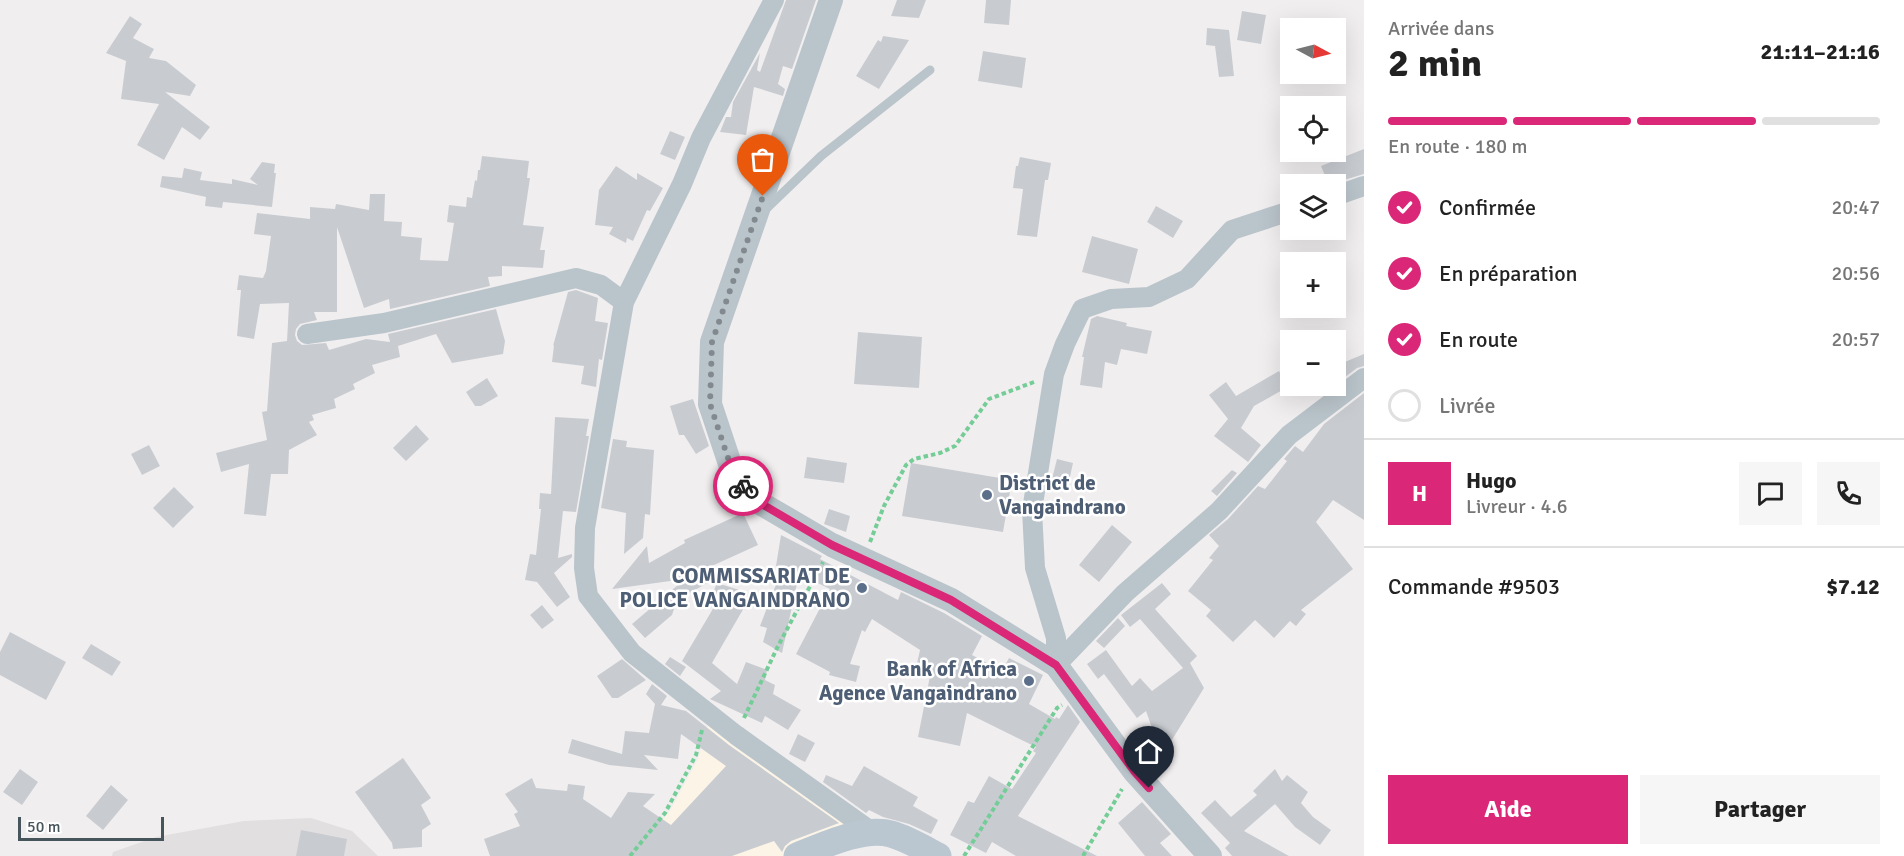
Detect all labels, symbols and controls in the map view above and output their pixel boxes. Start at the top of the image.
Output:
text: Arrivée dans [1388,16,1494,41]
north arrow [1280,18,1346,84]
map controls [1280,18,1346,396]
text: 21:11–21:16 [1761,38,1880,65]
text: 2 min [1388,39,1482,87]
button: locate [1280,96,1346,162]
pin [737,134,788,196]
text: En route · 180 m [1388,134,1527,159]
icon: bag [746,143,779,176]
button: layers [1280,174,1346,240]
icon: check [1388,191,1421,224]
text: Confirmée [1439,194,1536,221]
text: 20:47 [1831,195,1880,220]
button: + [1280,252,1346,318]
icon: check [1388,257,1421,290]
text: En préparation [1439,260,1578,287]
text: 20:56 [1831,261,1880,286]
icon: check [1388,323,1421,356]
text: En route [1439,326,1518,353]
text: 20:57 [1831,327,1880,352]
button: − [1280,330,1346,396]
text: Livrée [1439,392,1496,419]
courier [713,456,773,516]
button: chat [1739,462,1802,525]
button: phone [1817,462,1880,525]
text: Hugo [1466,467,1516,494]
icon: bike [727,470,760,503]
place label: District de Vangaindrano [999,470,1126,520]
text: H [1412,480,1427,507]
marker: District de Vangaindrano [980,488,994,502]
text: Livreur · 4.6 [1466,494,1567,519]
place label: COMMISSARIAT DE POLICE VANGAINDRANO [620,563,850,613]
text: Commande #9503 [1388,573,1560,600]
text: $7.12 [1826,573,1880,600]
marker: COMMISSARIAT DE POLICE VANGAINDRANO [855,581,869,595]
place label: Bank of Africa Agence Vangaindrano [819,656,1017,706]
marker: Bank of Africa Agence Vangaindrano [1022,674,1036,688]
pin [1123,726,1174,788]
icon: home [1132,735,1165,768]
button: Aide [1388,775,1628,844]
button: Partager [1640,775,1880,844]
scale bar [18,814,164,842]
text: 50 m [27,817,61,837]

